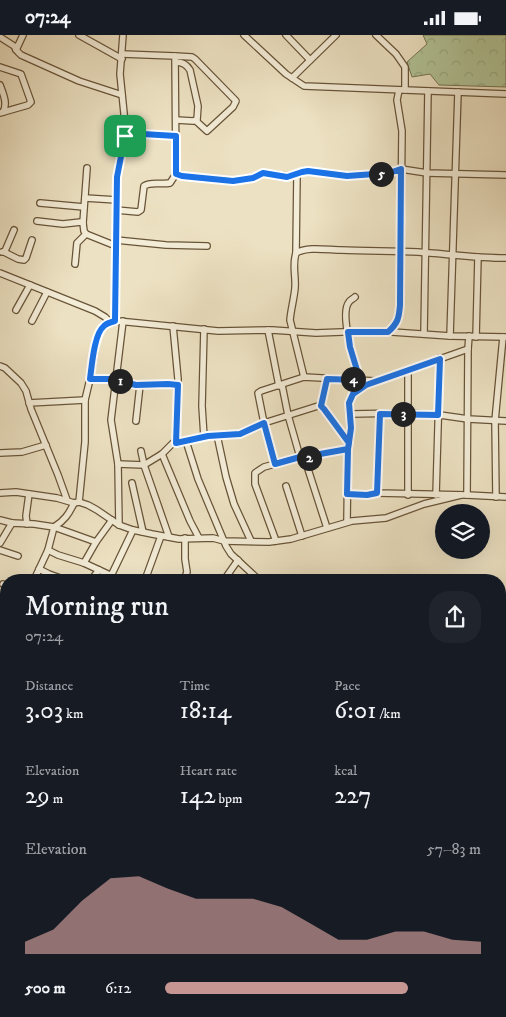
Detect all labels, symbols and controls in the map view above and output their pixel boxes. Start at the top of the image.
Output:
text: 07:24 [25,6,70,29]
pin [104,115,146,157]
icon: arrive [111,122,139,150]
pin: 5 [368,161,394,187]
text: 5 [378,165,385,183]
pin: 4 [340,367,366,391]
pin: 1 [108,369,132,393]
text: 4 [349,370,358,388]
text: 1 [118,372,123,390]
pin: 3 [390,401,416,427]
text: 3 [401,405,406,423]
pin: 2 [296,445,322,471]
text: 2 [306,449,313,467]
map controls [435,504,490,559]
button: layers [435,504,490,559]
text: Morning run [25,589,169,624]
button: share [429,591,481,643]
text: 07:24 [25,626,63,646]
text: Distance [25,677,73,695]
text: Time [180,677,210,695]
text: Pace [334,677,360,695]
text: 3.03 [25,695,63,726]
text: 18:14 [180,695,231,726]
text: 6:01 [334,695,376,726]
text: km [63,705,84,723]
text: /km [376,705,401,723]
text: Elevation [25,762,79,780]
text: Heart rate [180,762,237,780]
text: kcal [334,762,357,780]
text: 29 [25,780,50,811]
text: 142 [180,780,216,811]
text: 227 [334,780,371,811]
text: m [50,790,63,808]
text: bpm [216,790,243,808]
text: Elevation [25,839,87,859]
text: 57–83 m [427,839,481,859]
text: 500 m [25,978,66,998]
text: 6:12 [105,978,131,998]

